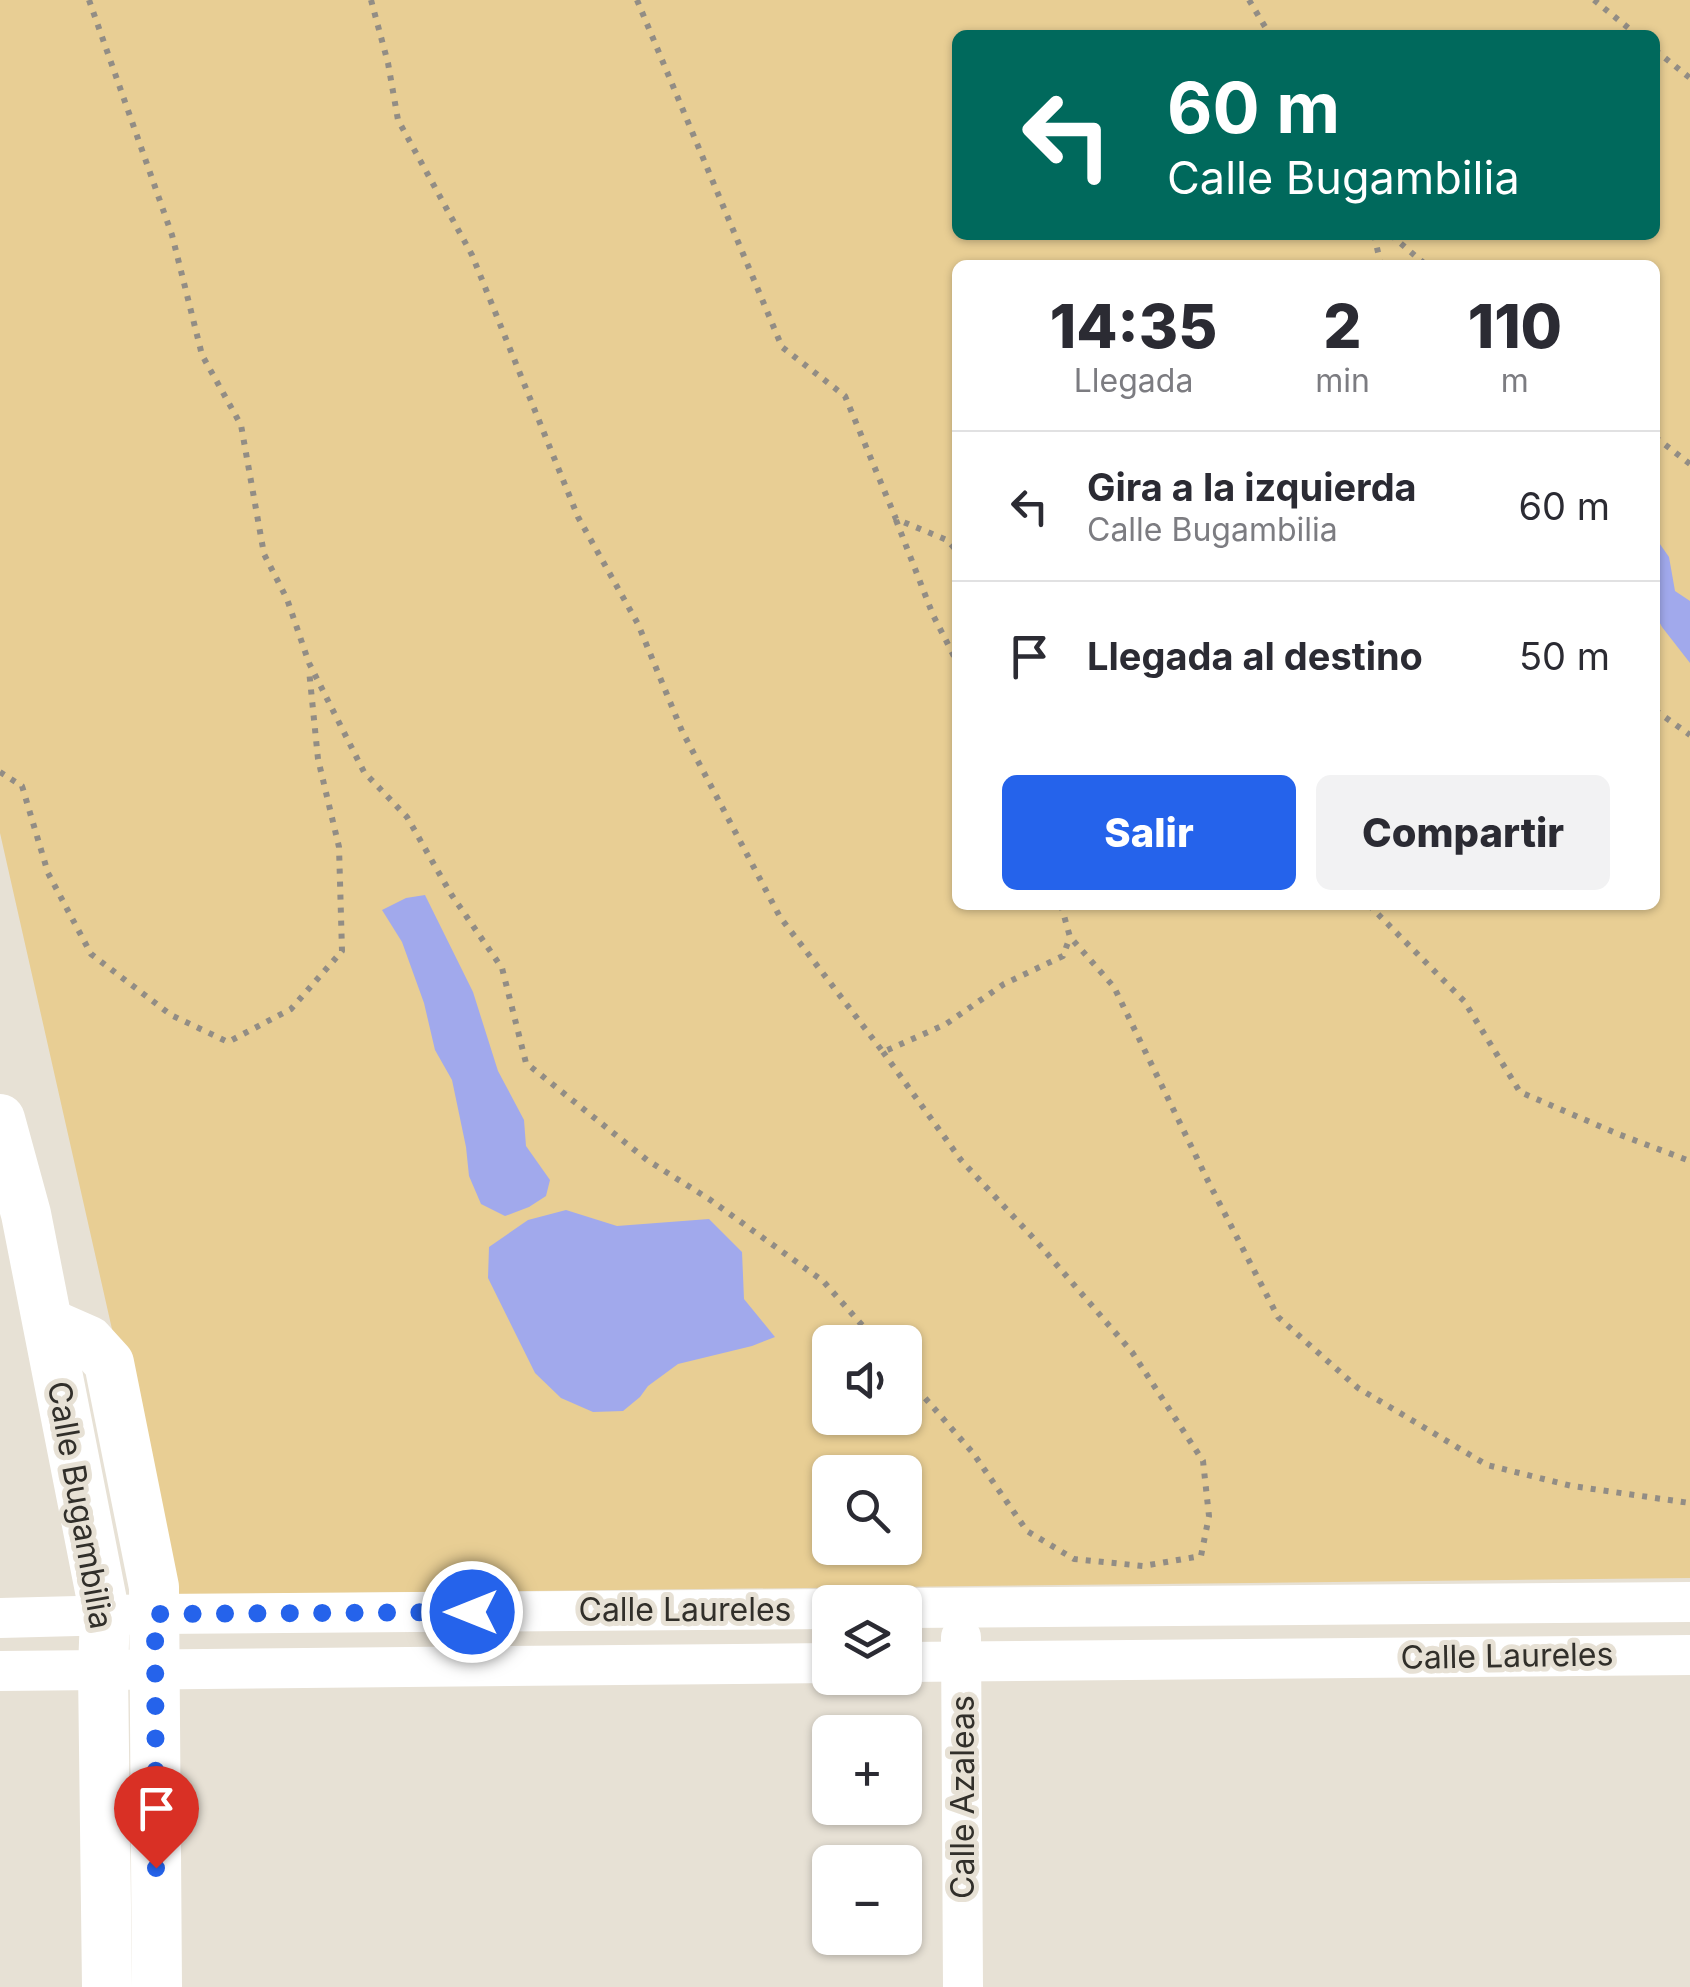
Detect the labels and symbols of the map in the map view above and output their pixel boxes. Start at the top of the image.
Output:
street label: Calle Bugambilia [40,1378,121,1632]
position arrow [420,1560,524,1664]
street label: Calle Laureles [579,1590,791,1629]
street label: Calle Laureles [1400,1634,1614,1677]
street label: Calle Azaleas [943,1695,982,1899]
pin [114,1766,199,1869]

